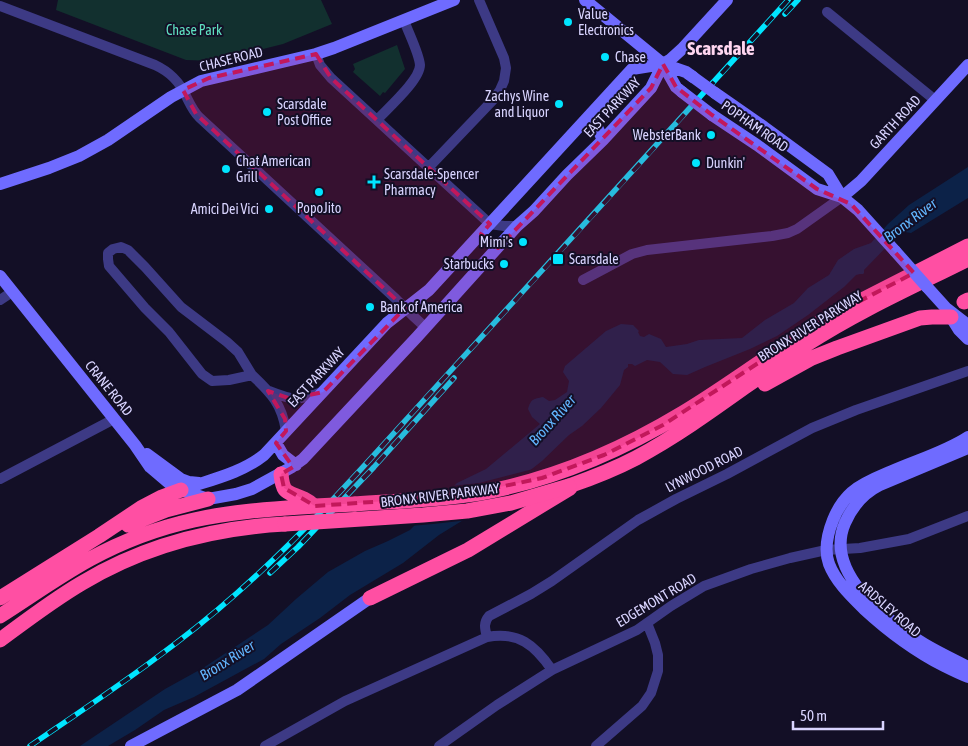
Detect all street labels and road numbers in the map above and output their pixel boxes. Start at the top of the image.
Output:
street label: CHASE ROAD [198,43,265,75]
street label: EAST PARKWAY [580,73,644,140]
street label: GARTH ROAD [866,92,924,152]
street label: POPHAM ROAD [718,97,792,155]
street label: BRONX RIVER PARKWAY [755,287,866,365]
street label: EAST PARKWAY [284,343,348,410]
street label: CRANE ROAD [82,357,136,419]
street label: LYNWOOD ROAD [663,443,746,495]
street label: BRONX RIVER PARKWAY [380,480,501,510]
street label: EDGEMONT ROAD [613,570,699,630]
street label: ARDSLEY ROAD [856,578,924,640]

